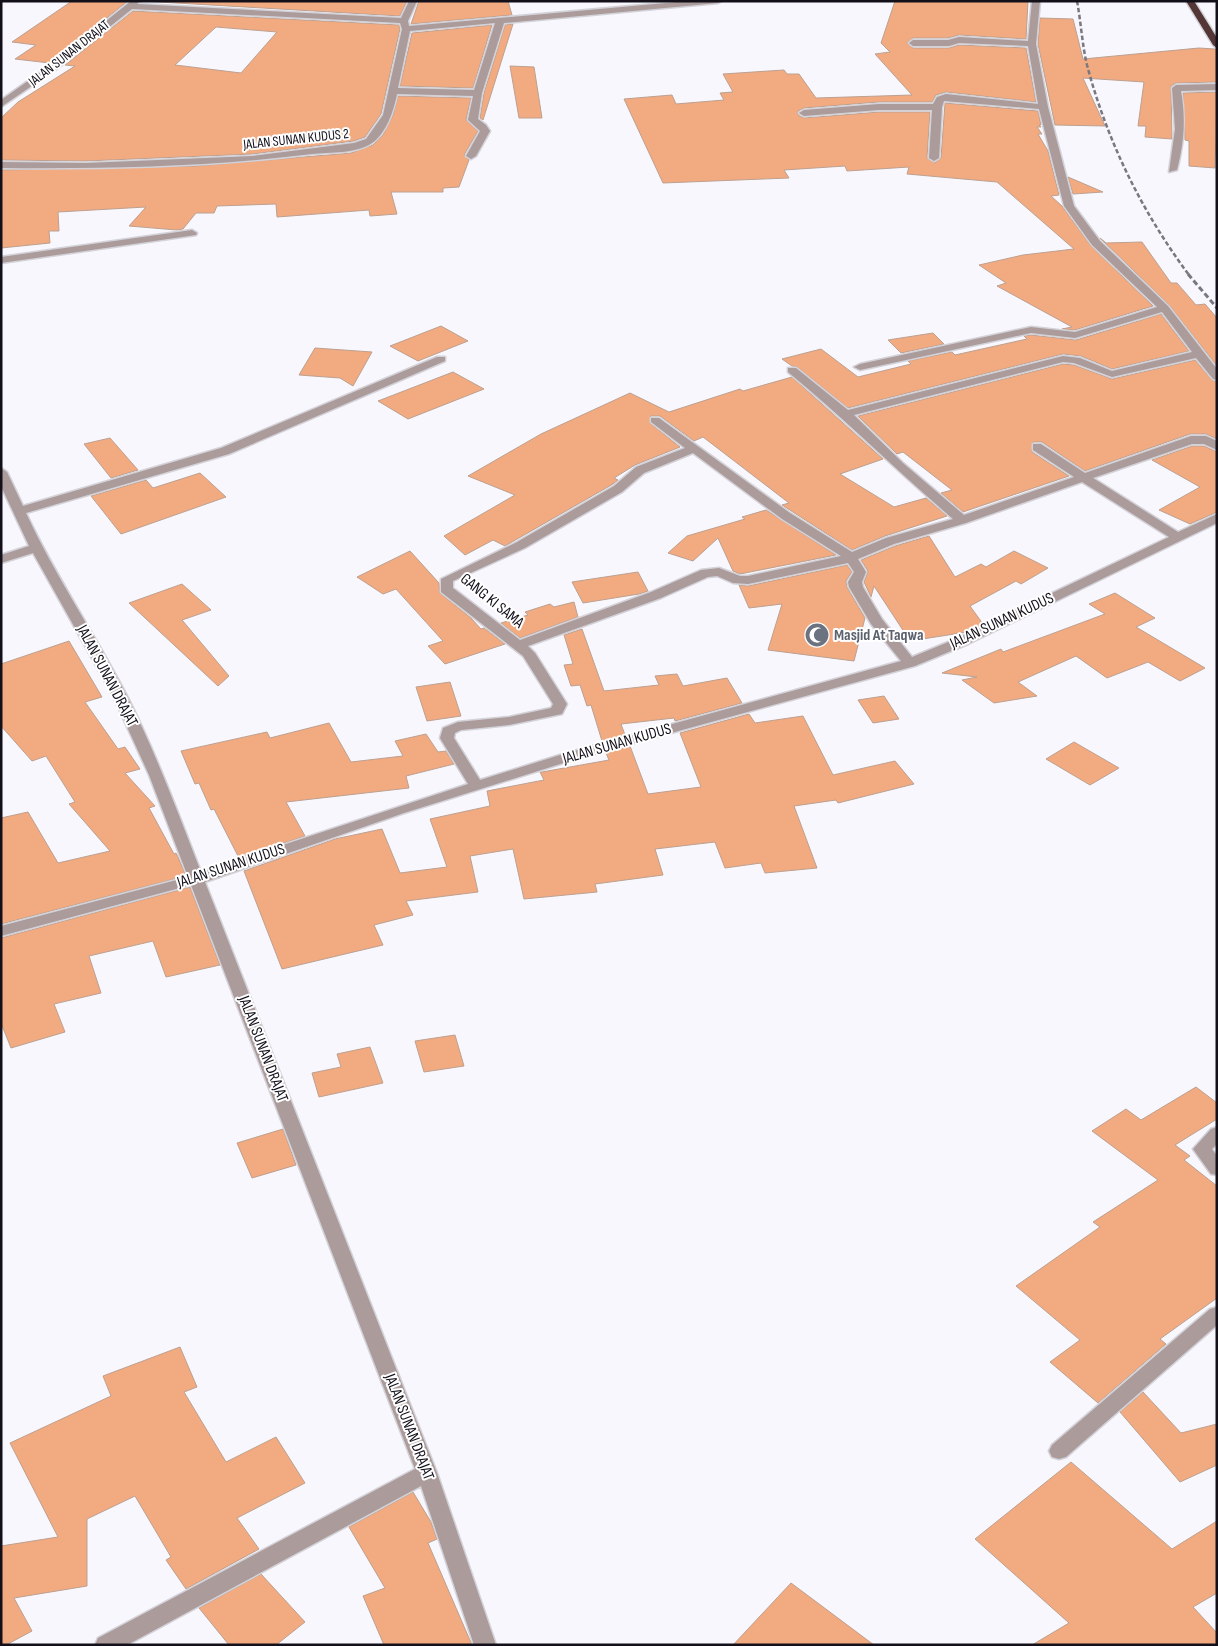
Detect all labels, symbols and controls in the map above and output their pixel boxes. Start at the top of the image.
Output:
street label: JALAN SUNAN DRAJAT [24,16,113,91]
street label: JALAN SUNAN KUDUS 2 [241,125,350,153]
street label: GANG KI SAMA [456,570,528,633]
street label: JALAN SUNAN KUDUS [946,589,1057,654]
street label: JALAN SUNAN DRAJAT [72,621,142,731]
mosque icon: Masjid At Taqwa [804,622,830,648]
place label: Masjid At Taqwa [834,626,924,645]
street label: JALAN SUNAN KUDUS [560,719,674,769]
street label: JALAN SUNAN KUDUS [174,840,287,893]
street label: JALAN SUNAN DRAJAT [234,992,292,1105]
street label: JALAN SUNAN DRAJAT [380,1370,438,1483]

